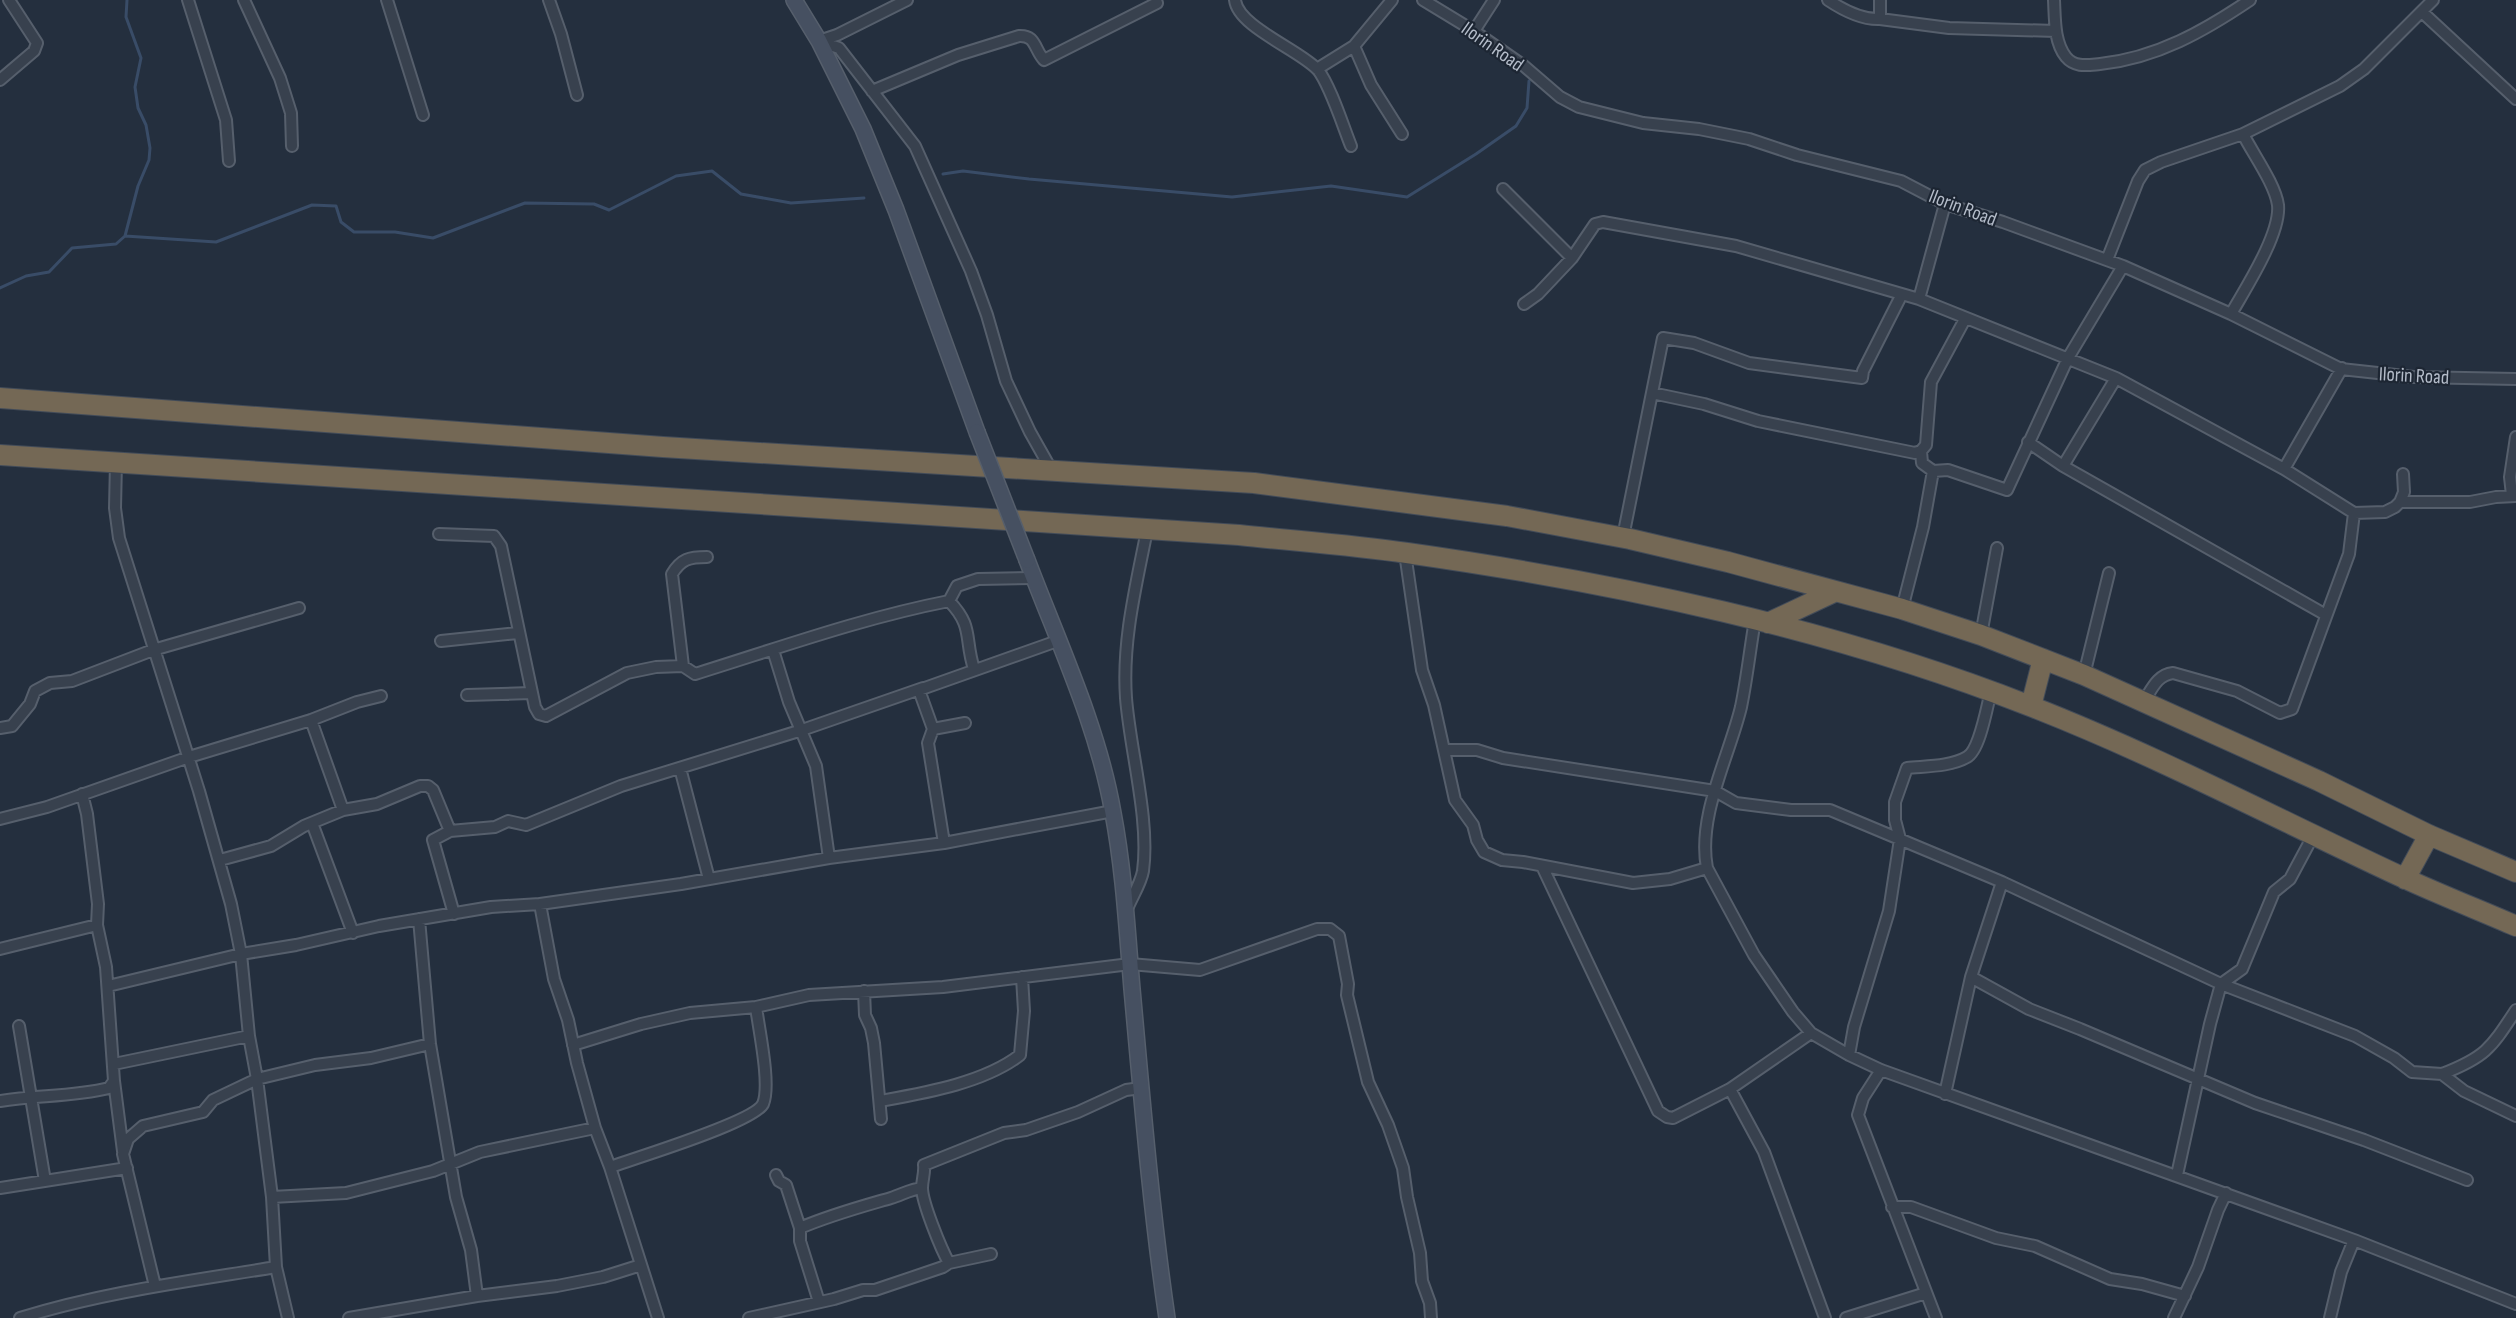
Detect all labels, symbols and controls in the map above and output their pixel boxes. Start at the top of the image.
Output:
street label: Ilorin Road [1457,17,1528,77]
street label: Ilorin Road [1925,184,2000,232]
street label: Ilorin Road [2378,362,2450,390]

